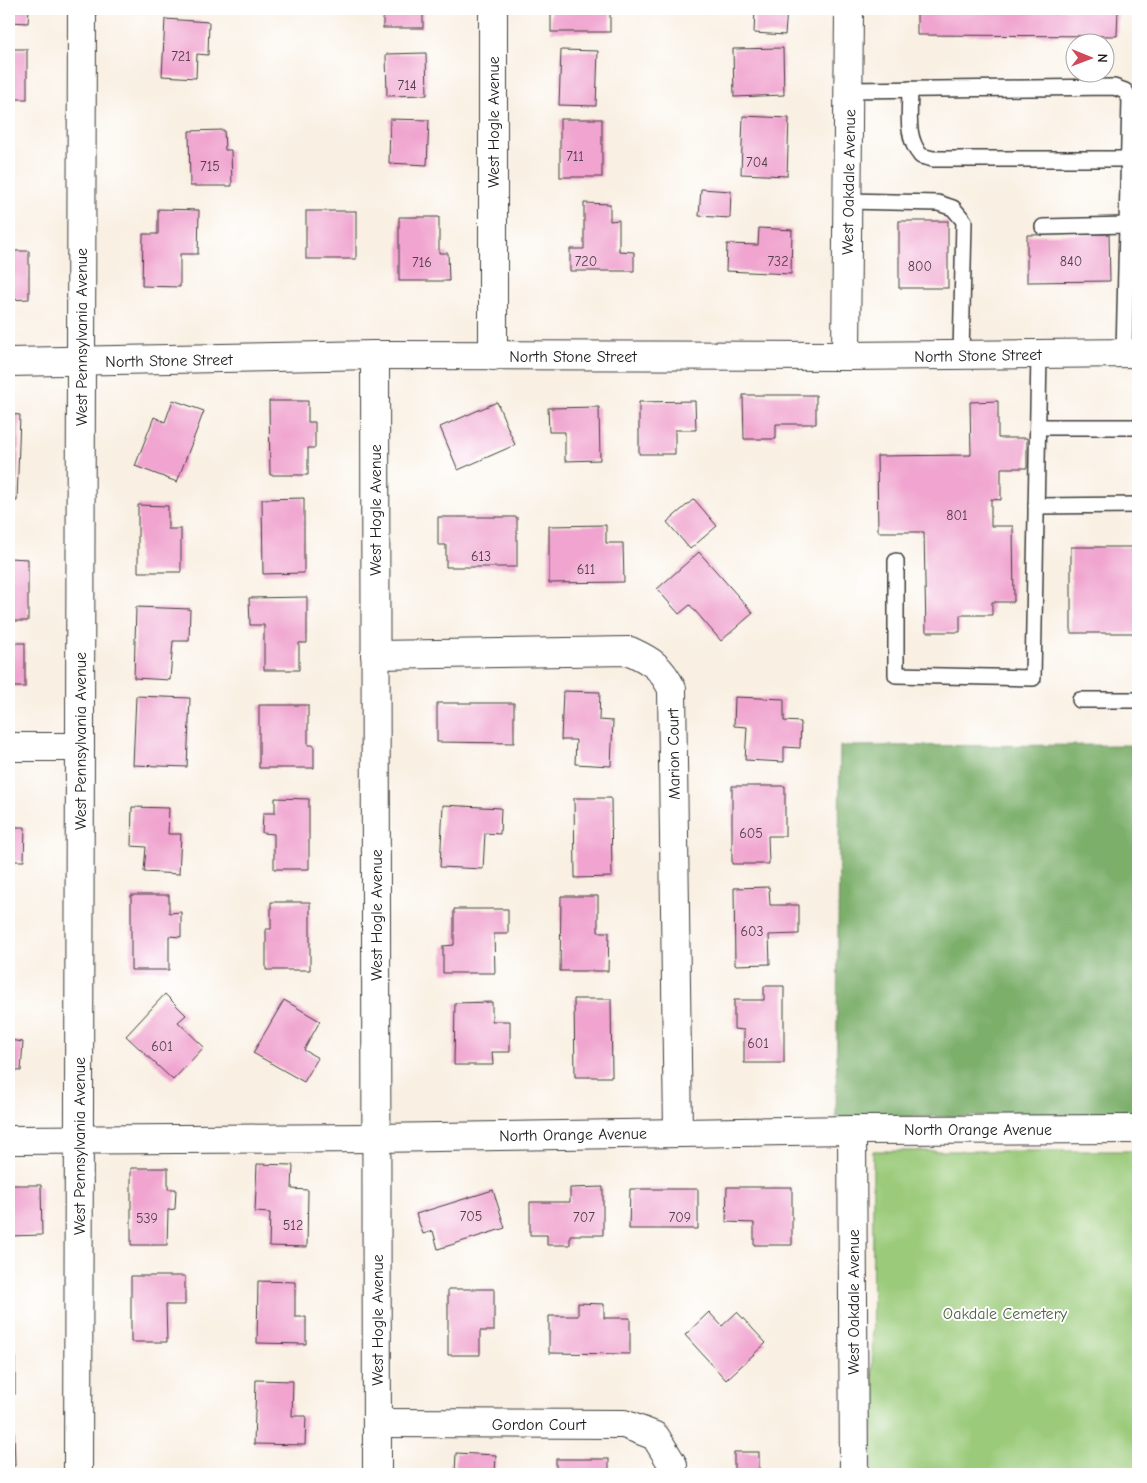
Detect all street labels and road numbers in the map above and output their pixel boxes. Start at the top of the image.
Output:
street label: West Hogle Avenue [485,56,503,188]
street label: West Oakdale Avenue [839,109,859,255]
street label: West Pennsylvania Avenue [73,248,91,426]
street label: North Stone Street [914,346,1042,366]
street label: North Stone Street [509,348,637,366]
street label: North Stone Street [105,351,233,371]
street label: West Hogle Avenue [367,444,385,576]
street label: West Pennsylvania Avenue [72,652,90,830]
street label: Marion Court [664,708,684,800]
street label: West Hogle Avenue [368,849,386,981]
street label: West Pennsylvania Avenue [71,1057,89,1235]
street label: North Orange Avenue [904,1121,1052,1139]
street label: North Orange Avenue [499,1125,647,1145]
street label: West Oakdale Avenue [845,1229,863,1375]
street label: West Hogle Avenue [369,1254,387,1386]
street label: Gordon Court [492,1416,587,1434]

